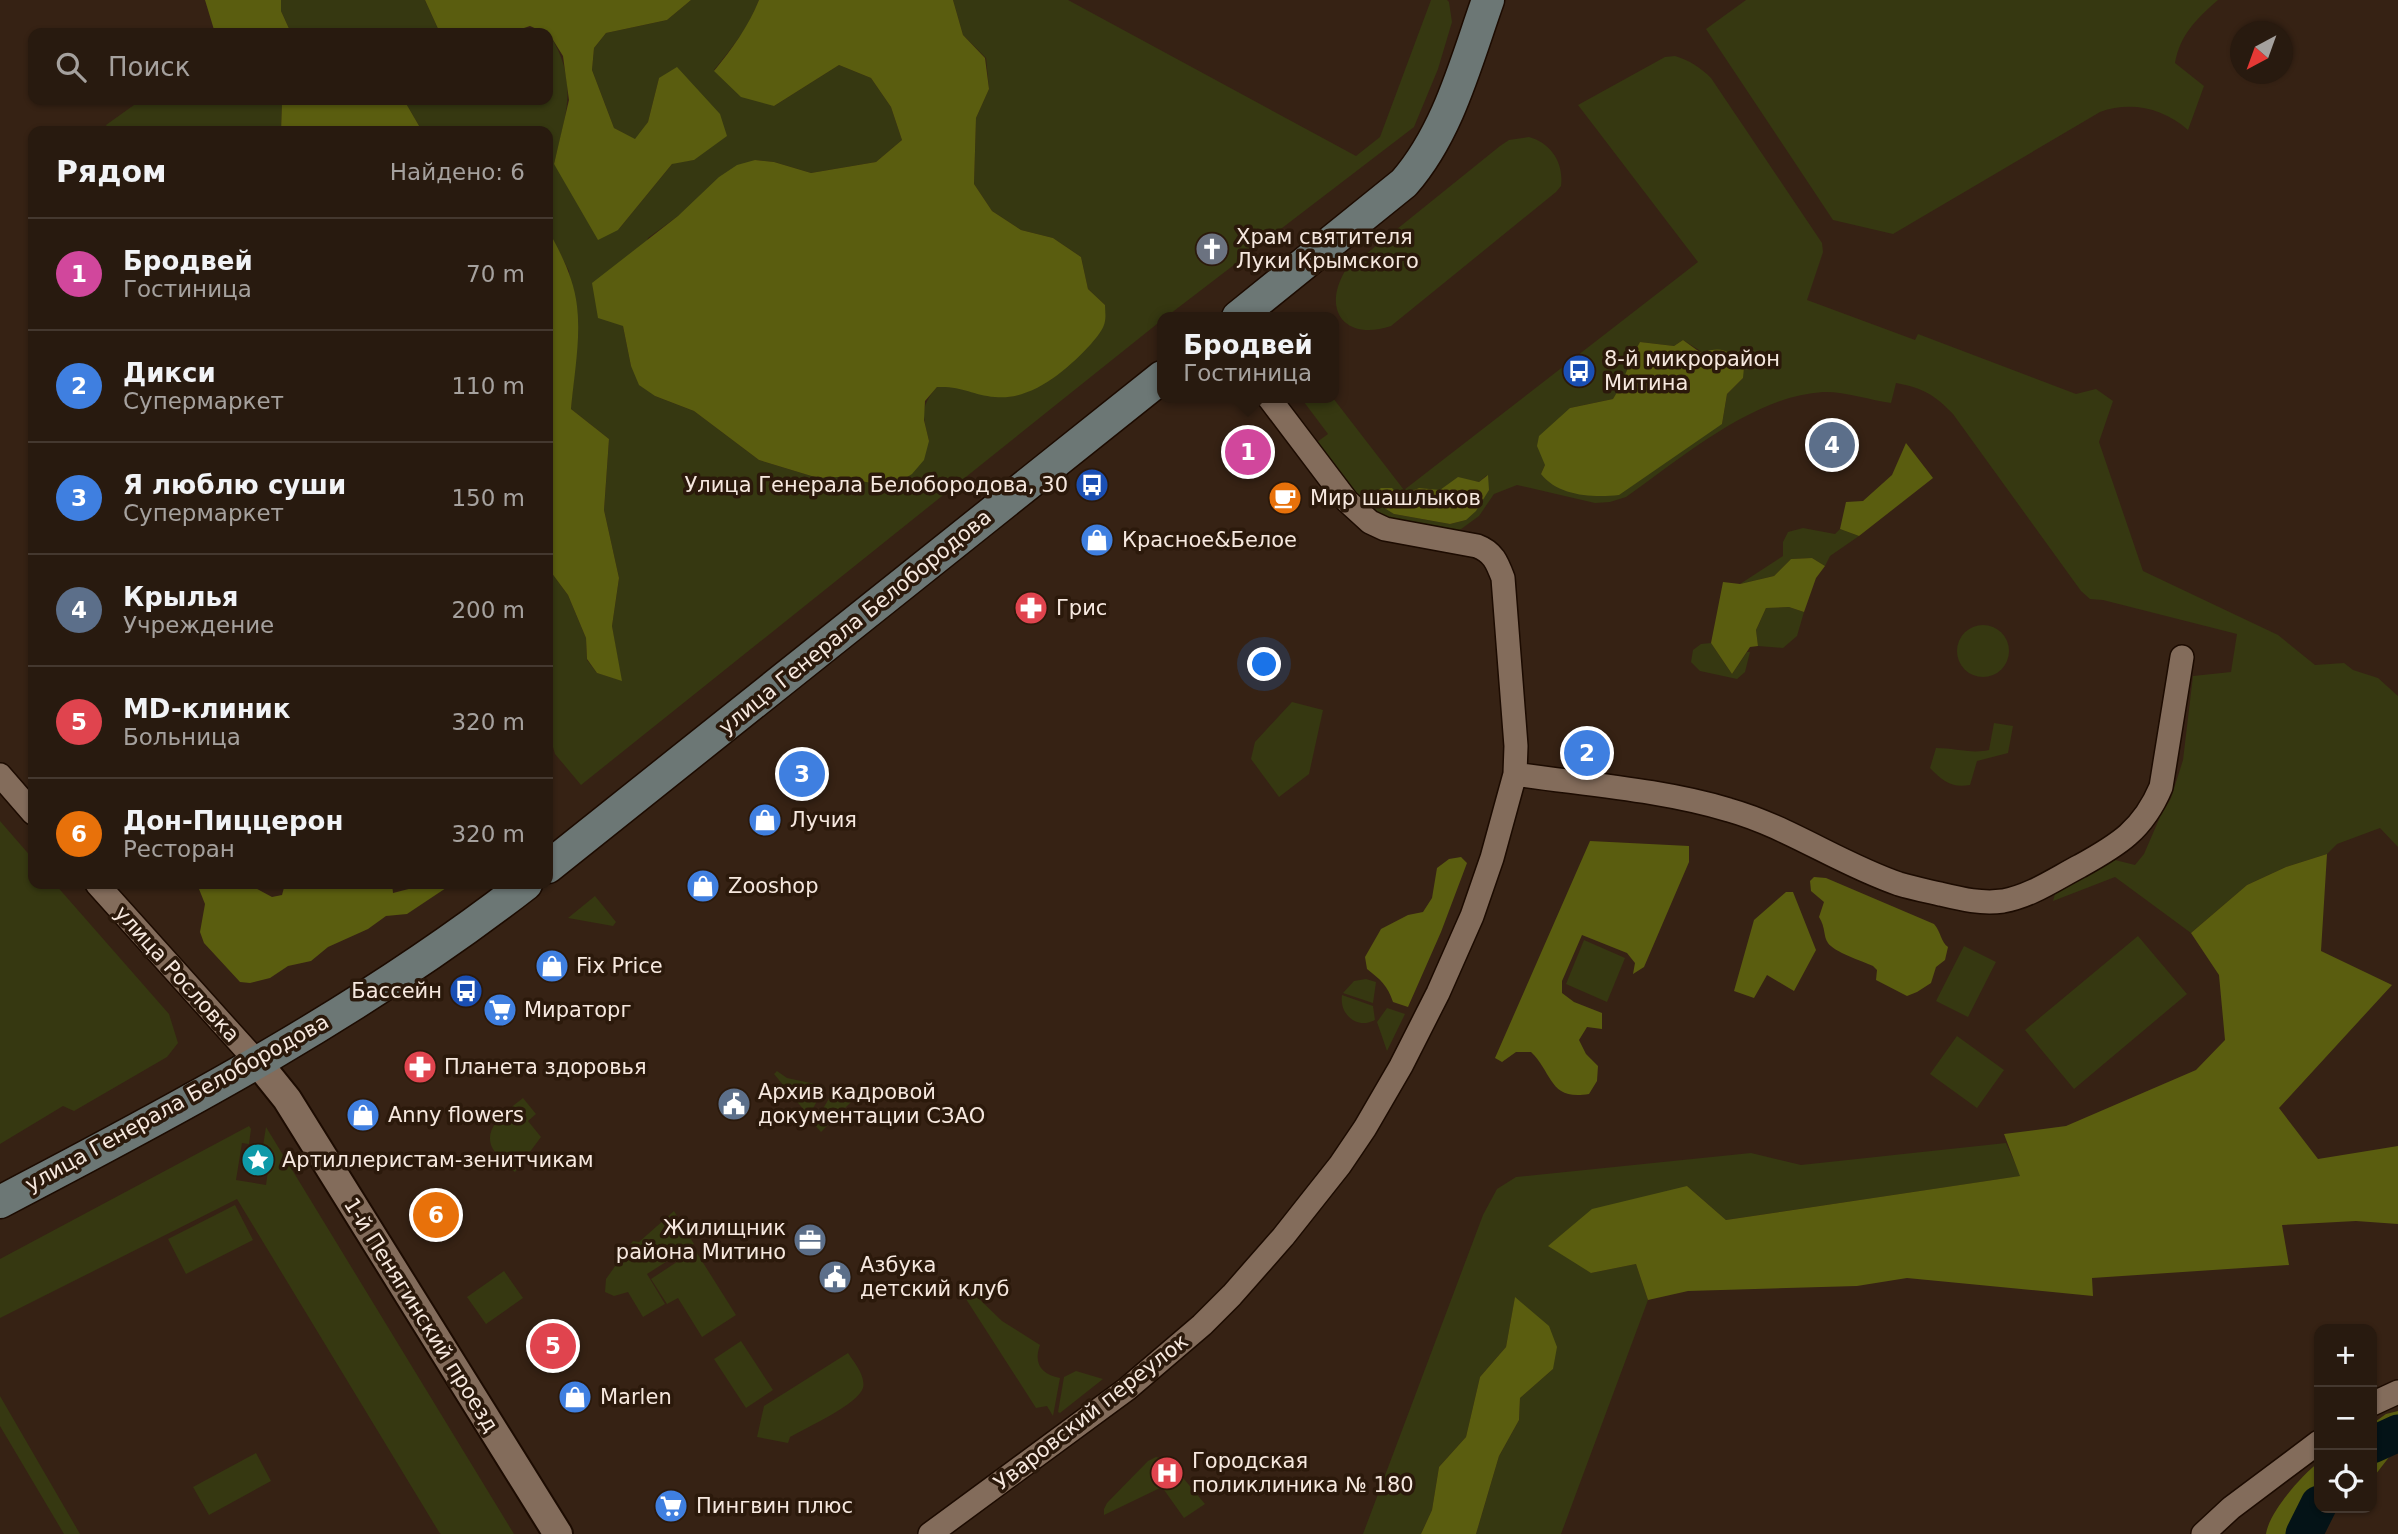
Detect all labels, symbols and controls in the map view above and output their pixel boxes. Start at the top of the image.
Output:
north arrow [2230,21,2293,84]
search box [28,28,553,105]
icon: search [52,48,90,86]
text: Поиск [108,52,190,82]
text: Рядом [56,154,167,189]
text: Найдено: 6 [390,159,525,185]
place label: Храм святителя Луки Крымского [1236,225,1419,273]
church icon: Храм святителя Луки Крымского [1193,230,1231,268]
text: Бродвей [123,246,253,276]
text: 1 [71,261,87,287]
text: 70 m [466,261,525,287]
text: Гостиница [123,276,252,302]
popup [1157,312,1339,403]
text: Бродвей [1183,330,1313,360]
place label: 8-й микрорайон Митина [1604,347,1780,395]
bus stop icon: 8-й микрорайон Митина [1560,352,1598,390]
text: Дикси [123,358,216,388]
text: Гостиница [1183,360,1312,386]
text: 2 [71,373,87,399]
text: 110 m [451,373,525,399]
text: Супермаркет [123,388,284,414]
pin: 4 [1809,419,1855,471]
pin: 1 [1225,426,1271,478]
bus stop icon: Улица Генерала Белобородова, 30 [1073,466,1111,504]
text: Я люблю суши [123,470,346,500]
place label: Улица Генерала Белобородова, 30 [684,473,1068,497]
cafe icon: Мир шашлыков [1266,479,1304,517]
text: 3 [71,485,87,511]
text: 150 m [451,485,525,511]
place label: Мир шашлыков [1310,486,1481,510]
text: Супермаркет [123,500,284,526]
street label: улица Генерала Белобородова [714,505,996,739]
shop icon: Красное&Белое [1078,521,1116,559]
place label: Красное&Белое [1122,528,1297,552]
text: Крылья [123,582,239,612]
pharmacy icon: Грис [1012,589,1050,627]
place label: Грис [1056,596,1107,620]
text: 4 [71,597,87,623]
text: 200 m [451,597,525,623]
text: Учреждение [123,612,274,638]
your location [1247,647,1281,681]
text: MD-клиник [123,694,290,724]
text: 5 [71,709,87,735]
text: 320 m [451,709,525,735]
text: Больница [123,724,241,750]
pin: 2 [1564,727,1610,779]
pin: 3 [779,748,825,800]
shop icon: Лучия [746,801,784,839]
text: Дон-Пиццерон [123,806,343,836]
place label: Лучия [790,808,857,832]
text: 6 [71,821,87,847]
text: 320 m [451,821,525,847]
text: Ресторан [123,836,235,862]
shop icon: Zooshop [684,867,722,905]
place label: Zooshop [728,874,819,898]
street label: улица Рословка [110,901,244,1047]
shop icon: Fix Price [533,947,571,985]
place label: Fix Price [576,954,663,978]
bus stop icon: Бассейн [447,972,485,1010]
place label: Бассейн [351,979,442,1003]
supermarket icon: Мираторг [481,991,519,1029]
place label: Мираторг [524,998,631,1022]
street label: улица Генерала Белобородова [21,1009,333,1197]
pharmacy icon: Планета здоровья [401,1048,439,1086]
place label: Планета здоровья [444,1055,647,1079]
place label: Архив кадровой документации СЗАО [758,1080,985,1128]
public building icon: Архив кадровой документации СЗАО [715,1085,753,1123]
shop icon: Anny flowers [344,1096,382,1134]
place label: Anny flowers [388,1103,524,1127]
place icon: Артиллеристам-зенитчикам [239,1141,277,1179]
place label: Артиллеристам-зенитчикам [282,1148,594,1172]
pin: 6 [413,1189,459,1241]
street label: 1-й Пенягинский проезд [339,1194,503,1436]
place label: Жилищник района Митино [616,1216,786,1264]
office icon: Жилищник района Митино [791,1221,829,1259]
place label: Азбука детский клуб [860,1253,1009,1301]
public building icon: Азбука детский клуб [816,1258,854,1296]
pin: 5 [530,1320,576,1372]
map controls [2314,1324,2377,1513]
button: + [2314,1324,2377,1387]
street label: Уваровский переулок [989,1329,1193,1495]
shop icon: Marlen [556,1378,594,1416]
place label: Marlen [600,1385,672,1409]
button: − [2314,1387,2377,1450]
place label: Городская поликлиника № 180 [1192,1449,1414,1497]
button: locate [2314,1450,2377,1513]
hospital icon: Городская поликлиника № 180 [1148,1454,1186,1492]
supermarket icon: Пингвин плюс [652,1487,690,1525]
place label: Пингвин плюс [696,1494,853,1518]

